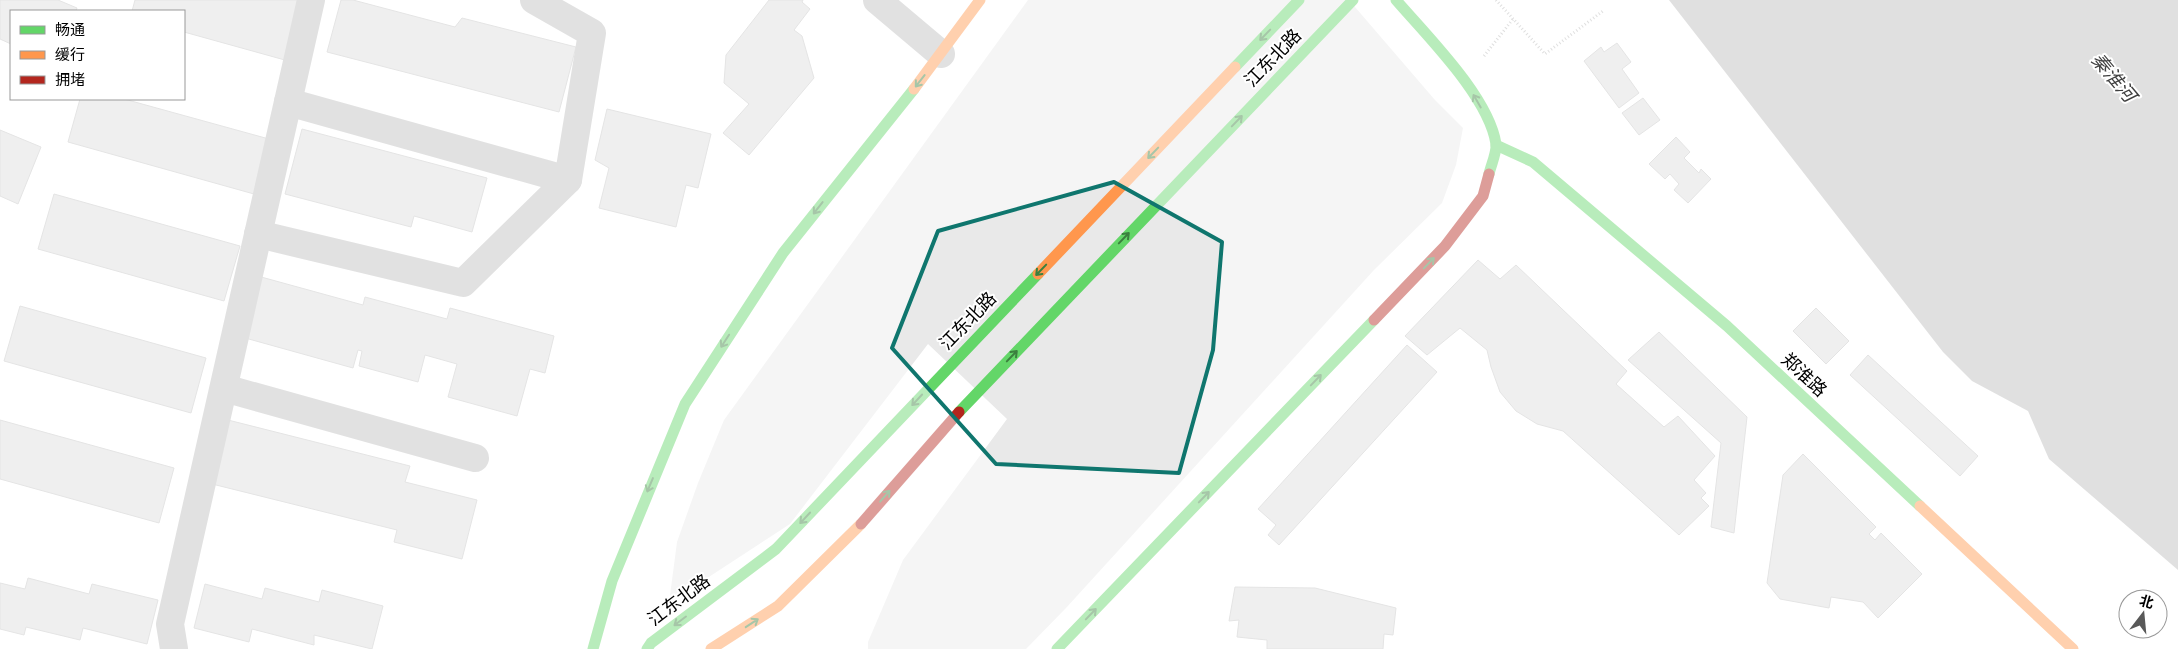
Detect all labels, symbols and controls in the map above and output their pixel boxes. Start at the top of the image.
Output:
legend [10,10,185,100]
text: 畅通 [55,20,85,38]
street label: 江东北路 [1239,24,1305,91]
one-way arrow [1259,29,1271,42]
text: 缓行 [55,45,85,63]
water label: 秦淮河 [2087,47,2144,109]
text: 拥堵 [55,70,85,88]
one-way arrow [914,74,925,87]
one-way arrow [1472,93,1482,108]
one-way arrow [1231,115,1243,127]
one-way arrow [1147,146,1159,159]
one-way arrow [813,201,824,214]
one-way arrow [1118,232,1130,245]
one-way arrow [1423,256,1435,269]
one-way arrow [1035,264,1047,276]
street label: 江东北路 [934,287,1000,354]
one-way arrow [720,334,730,348]
street label: 郑淮路 [1777,348,1832,401]
one-way arrow [1006,349,1018,362]
one-way arrow [1310,373,1322,386]
one-way arrow [911,394,923,407]
one-way arrow [645,477,655,492]
one-way arrow [880,490,891,503]
one-way arrow [1197,491,1209,503]
one-way arrow [799,512,811,525]
street label: 江东北路 [643,569,714,630]
north arrow [2118,589,2168,639]
text: 北 [2138,591,2156,611]
one-way arrow [1085,608,1097,620]
one-way arrow [674,616,687,627]
one-way arrow [745,617,759,627]

